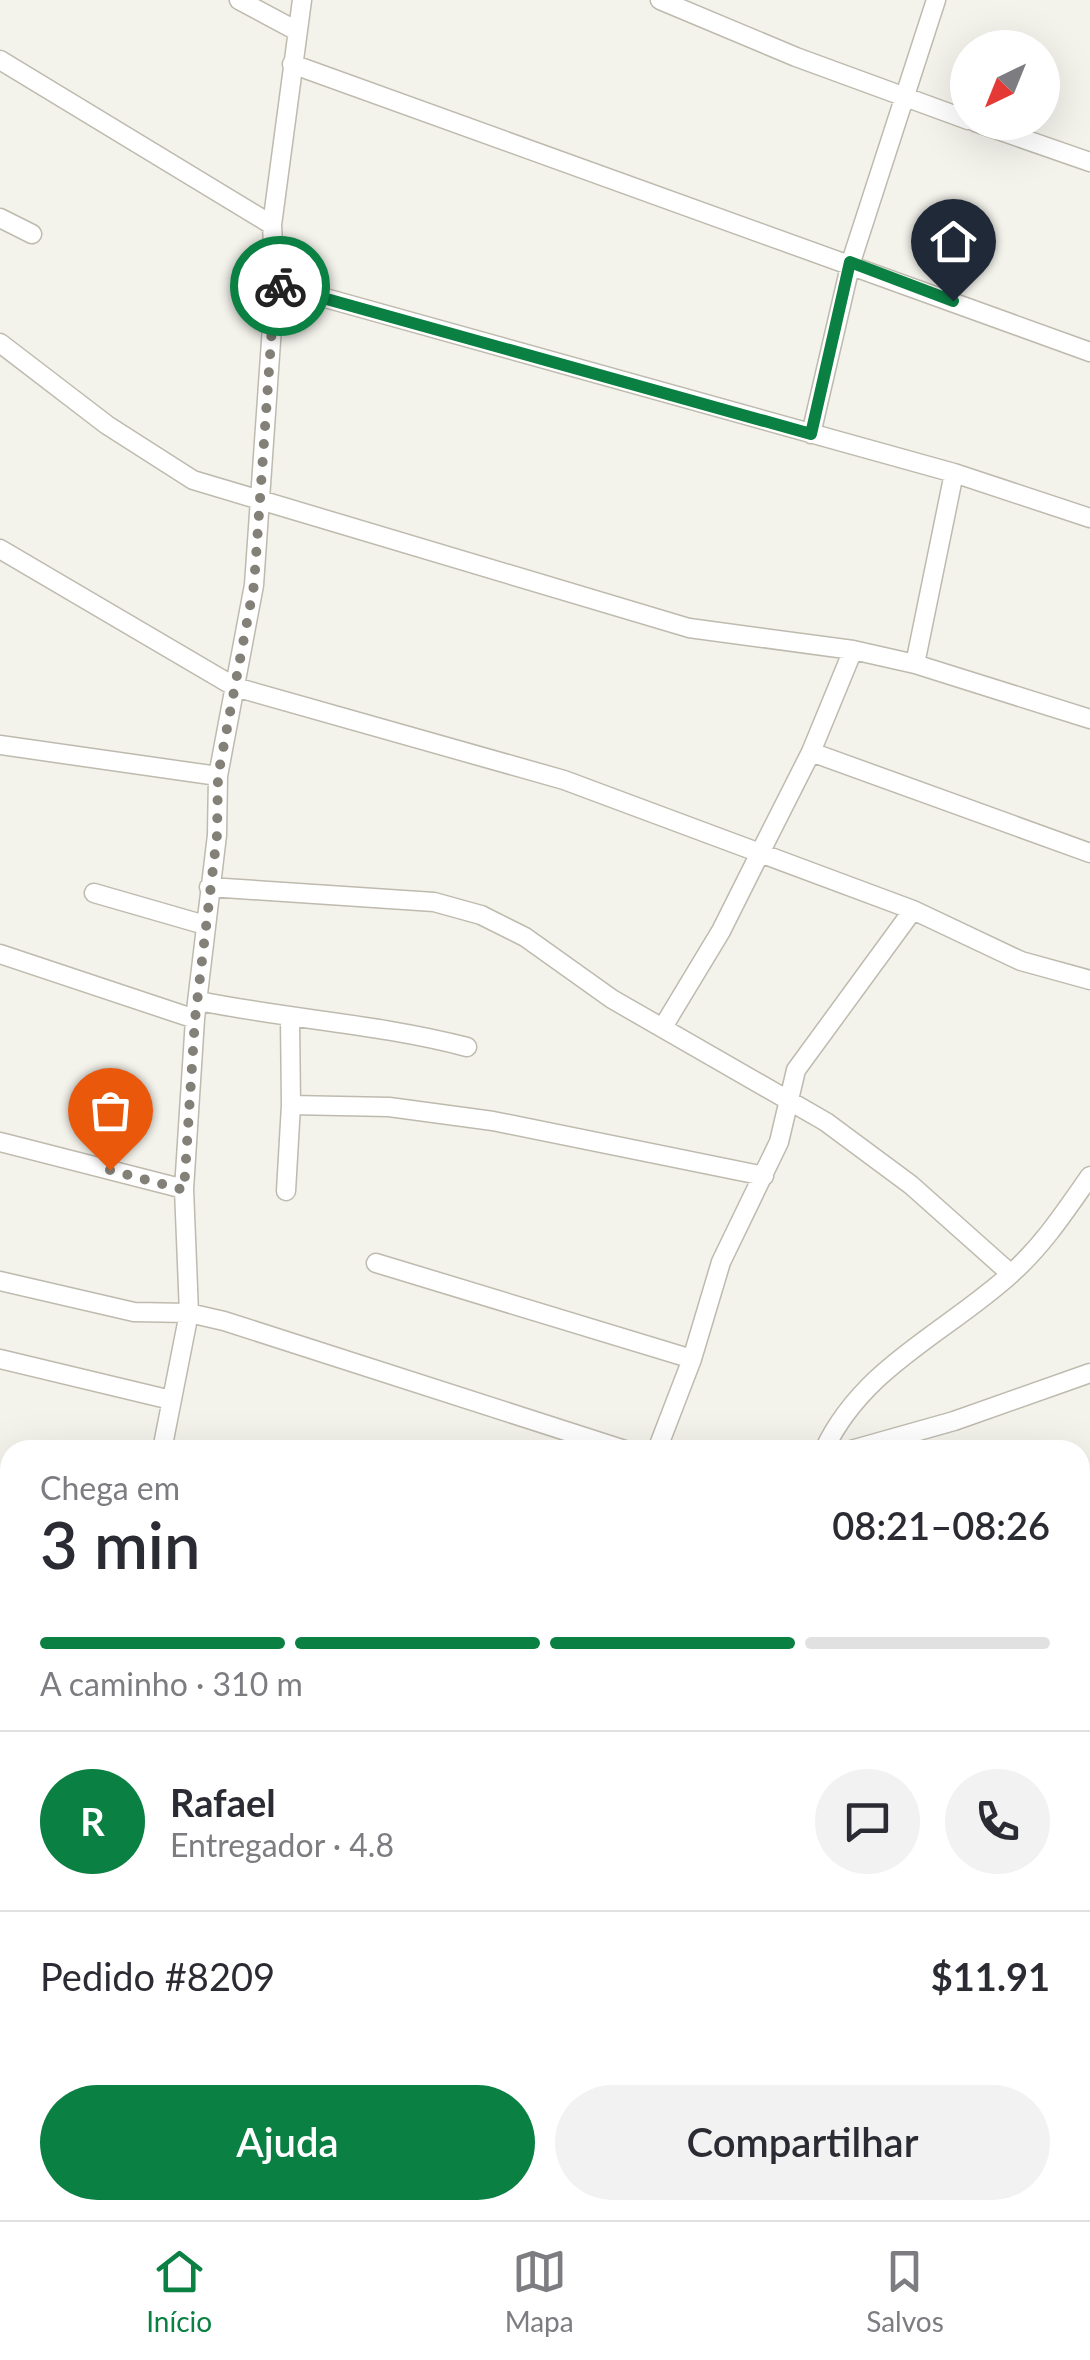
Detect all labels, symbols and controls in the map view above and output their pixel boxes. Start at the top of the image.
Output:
north arrow [950,30,1060,140]
map controls [950,30,1060,140]
pin [911,199,996,302]
icon: home [926,214,981,269]
courier [230,236,330,336]
icon: bike [253,259,308,314]
pin [68,1068,153,1171]
icon: bag [83,1083,138,1138]
text: Chega em [40,1468,180,1507]
text: 08:21–08:26 [832,1502,1050,1548]
text: 3 min [40,1505,200,1583]
text: A caminho · 310 m [40,1664,303,1703]
button: chat [815,1769,920,1874]
button: phone [945,1769,1050,1874]
text: Rafael [170,1779,276,1825]
text: R [80,1798,105,1844]
text: Entregador · 4.8 [170,1825,394,1864]
text: Pedido #8209 [40,1953,275,1999]
text: $11.91 [931,1953,1050,1999]
button: Ajuda [40,2085,535,2200]
button: Compartilhar [555,2085,1050,2200]
tab: Início [146,2244,212,2338]
tab: Mapa [505,2244,574,2338]
tab: Salvos [866,2244,944,2338]

